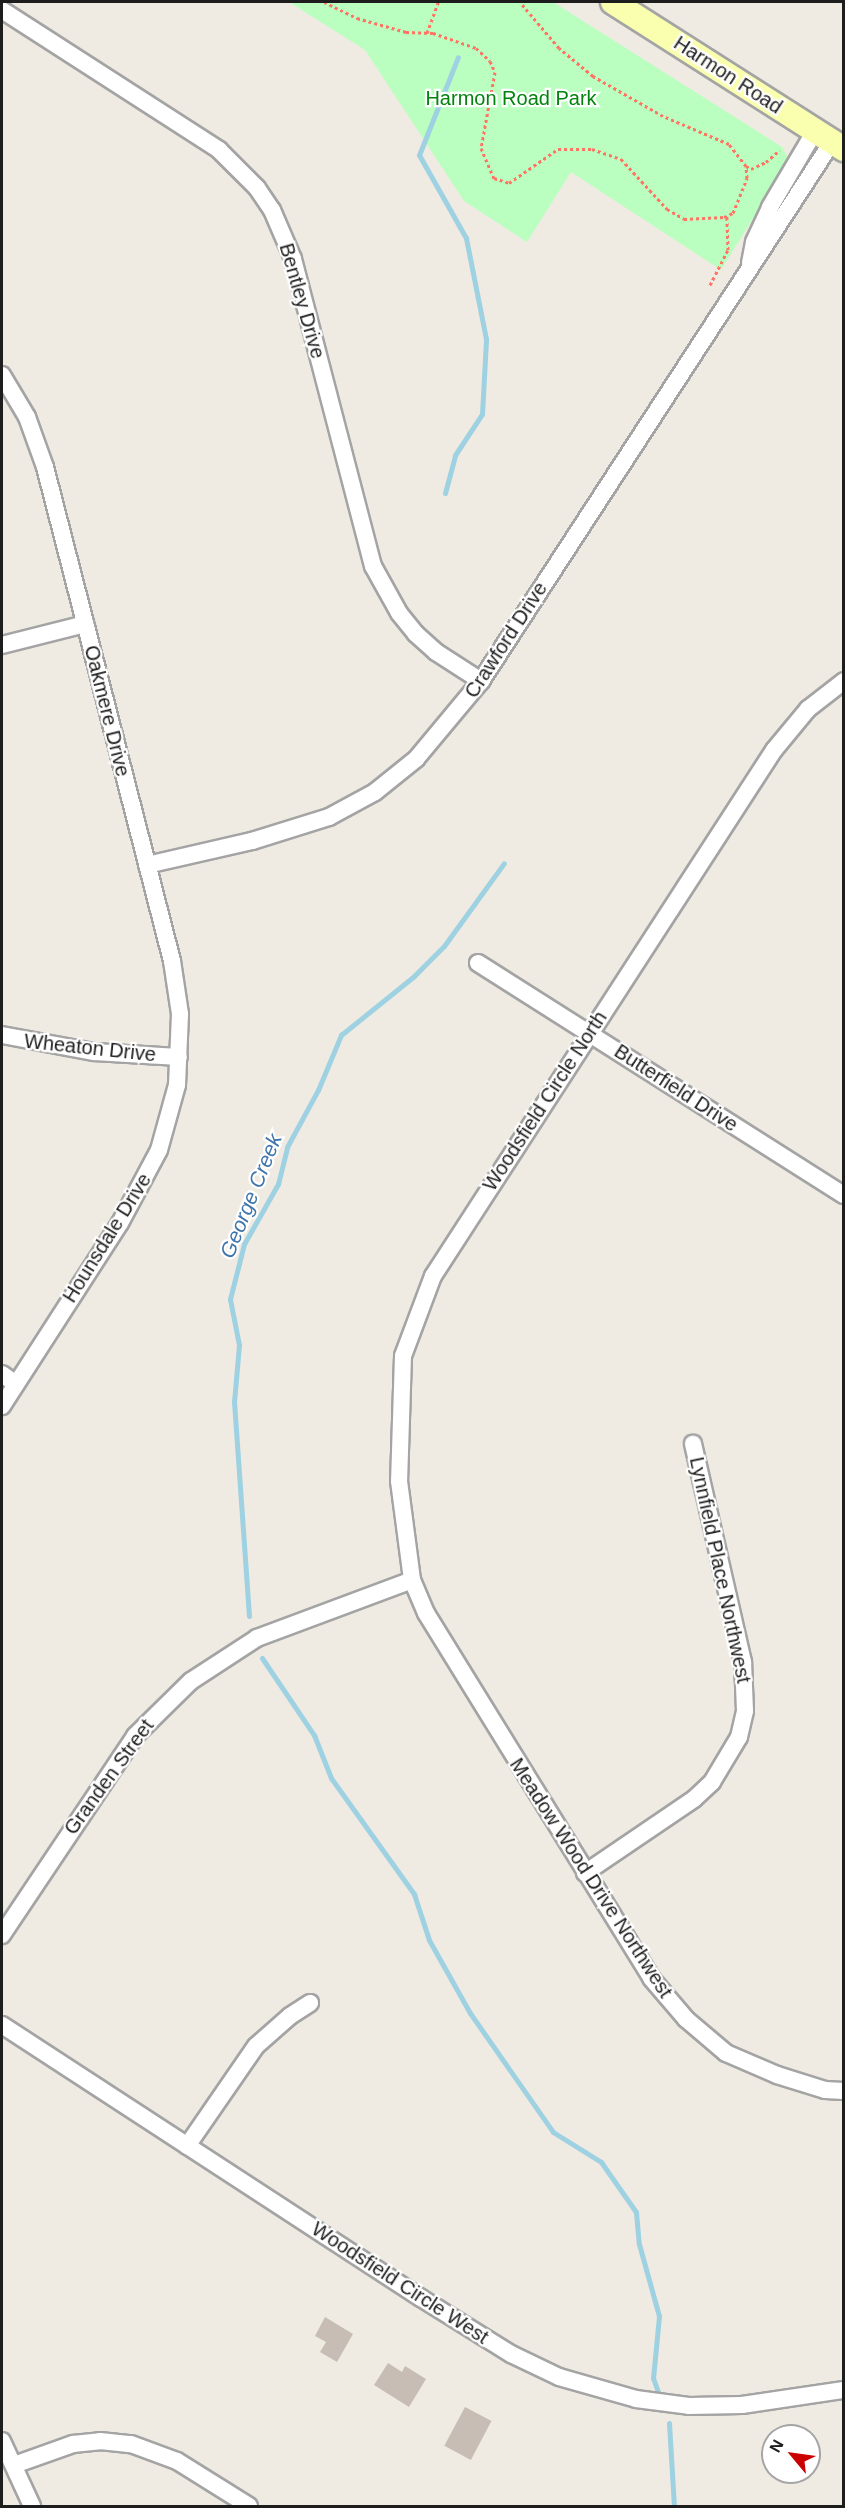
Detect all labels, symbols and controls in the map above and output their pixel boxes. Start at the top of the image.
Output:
street label: Harmon Road [669,31,787,119]
park label: Harmon Road Park [425,86,597,110]
street label: Bentley Drive [274,241,330,361]
street label: Crawford Drive [460,578,552,702]
street label: Oakmere Drive [79,643,135,779]
street label: Woodsfield Circle North [478,1007,612,1195]
street label: Wheaton Drive [23,1029,157,1067]
street label: Butterfield Drive [610,1039,742,1137]
water label: George Creek [215,1130,287,1262]
street label: Hounsdale Drive [58,1169,156,1307]
street label: Lynnfield Place Northwest [684,1455,756,1685]
street label: Granden Street [59,1715,159,1839]
street label: Meadow Wood Drive Northwest [504,1754,678,2002]
street label: Woodsfield Circle West [307,2217,493,2349]
north arrow [761,2424,821,2484]
text: N [766,2437,787,2455]

